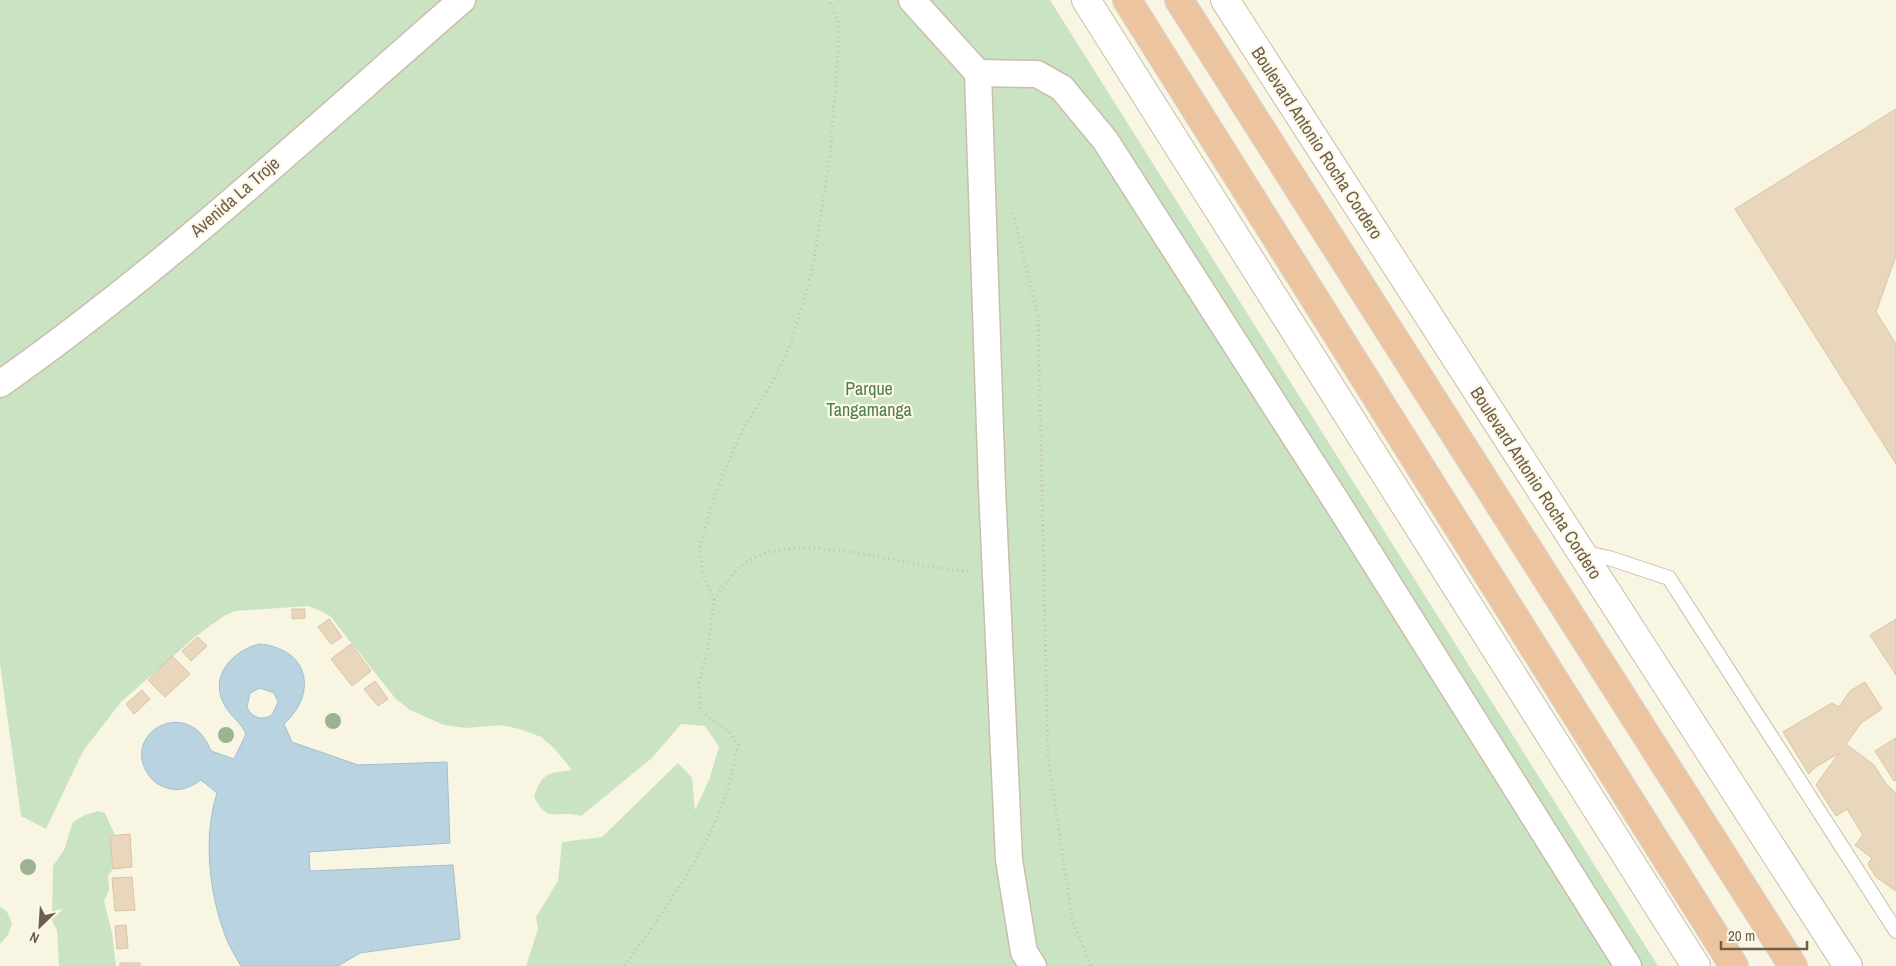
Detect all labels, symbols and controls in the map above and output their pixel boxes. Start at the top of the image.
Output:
street label: Boulevard Antonio Rocha Cordero [1246,42,1389,244]
street label: Avenida La Troje [184,151,285,243]
park label: Parque Tangamanga [826,376,912,422]
street label: Boulevard Antonio Rocha Cordero [1465,382,1608,584]
north arrow [15,901,65,951]
scale bar [1721,918,1807,950]
text: 20 m [1728,925,1755,946]
text: N [27,928,42,948]

